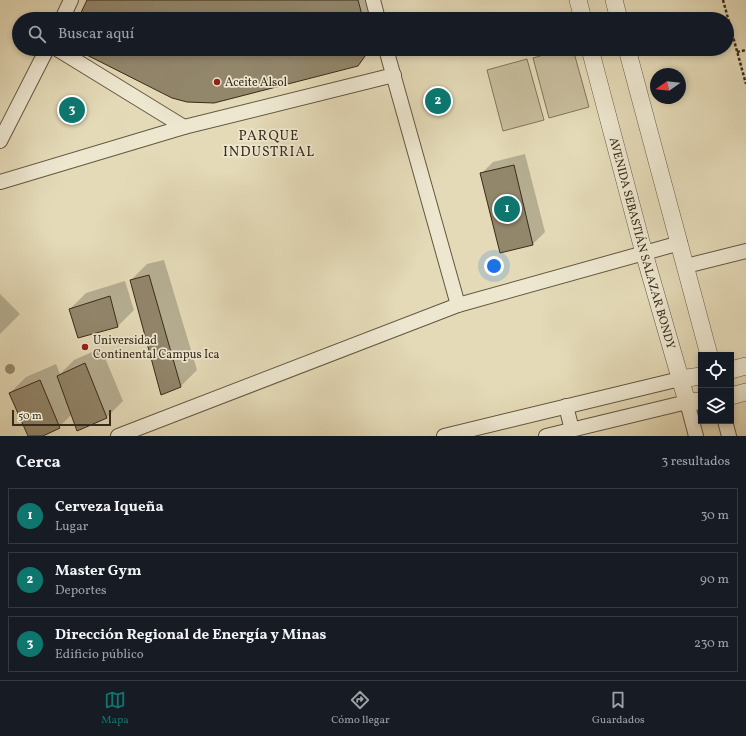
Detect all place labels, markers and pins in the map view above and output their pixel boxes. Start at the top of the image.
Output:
place label: Aceite Alsol [225,75,287,91]
marker: Aceite Alsol [212,77,222,87]
pin: 2 [425,86,451,116]
pin: 3 [59,95,85,125]
pin: 1 [494,194,520,224]
place label: Universidad Continental Campus Ica [93,333,220,363]
marker: Universidad Continental Campus Ica [80,342,90,352]

